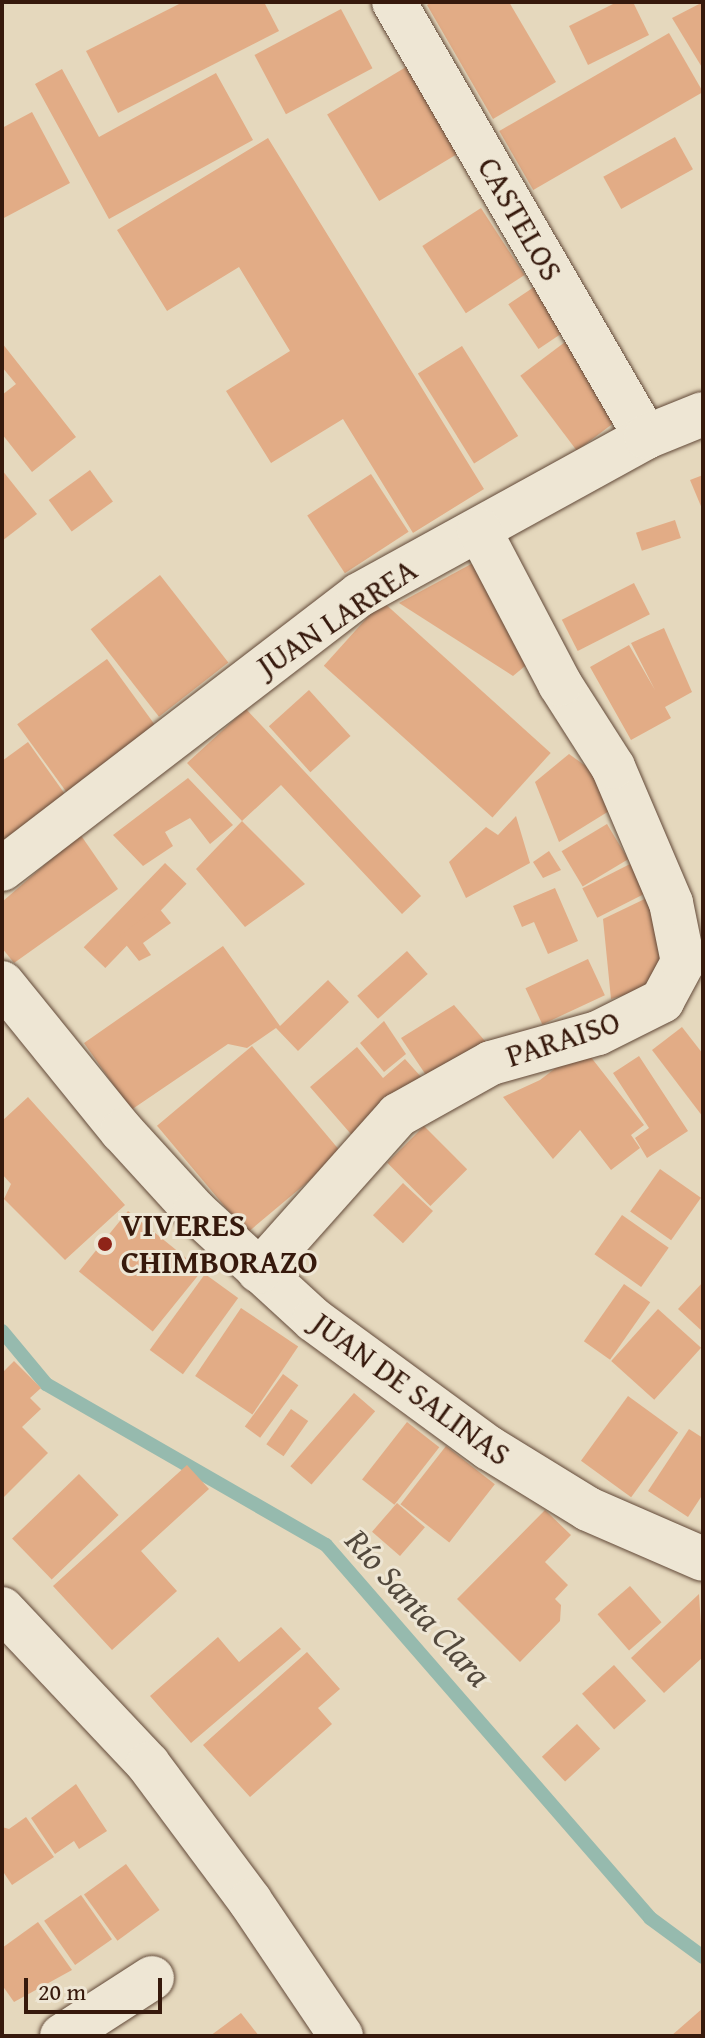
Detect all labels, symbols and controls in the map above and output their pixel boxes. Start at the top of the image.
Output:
street label: CASTELOS [469,150,571,288]
street label: JUAN LARREA [250,551,424,685]
street label: PARAISO [501,1003,625,1075]
place label: VIVERES CHIMBORAZO [121,1207,318,1282]
marker: VIVERES CHIMBORAZO [96,1235,114,1253]
street label: JUAN DE SALINAS [304,1304,518,1474]
water label: Río Santa Clara [338,1520,500,1694]
scale bar [28,1962,166,2012]
text: 20 m [38,1974,86,2009]

